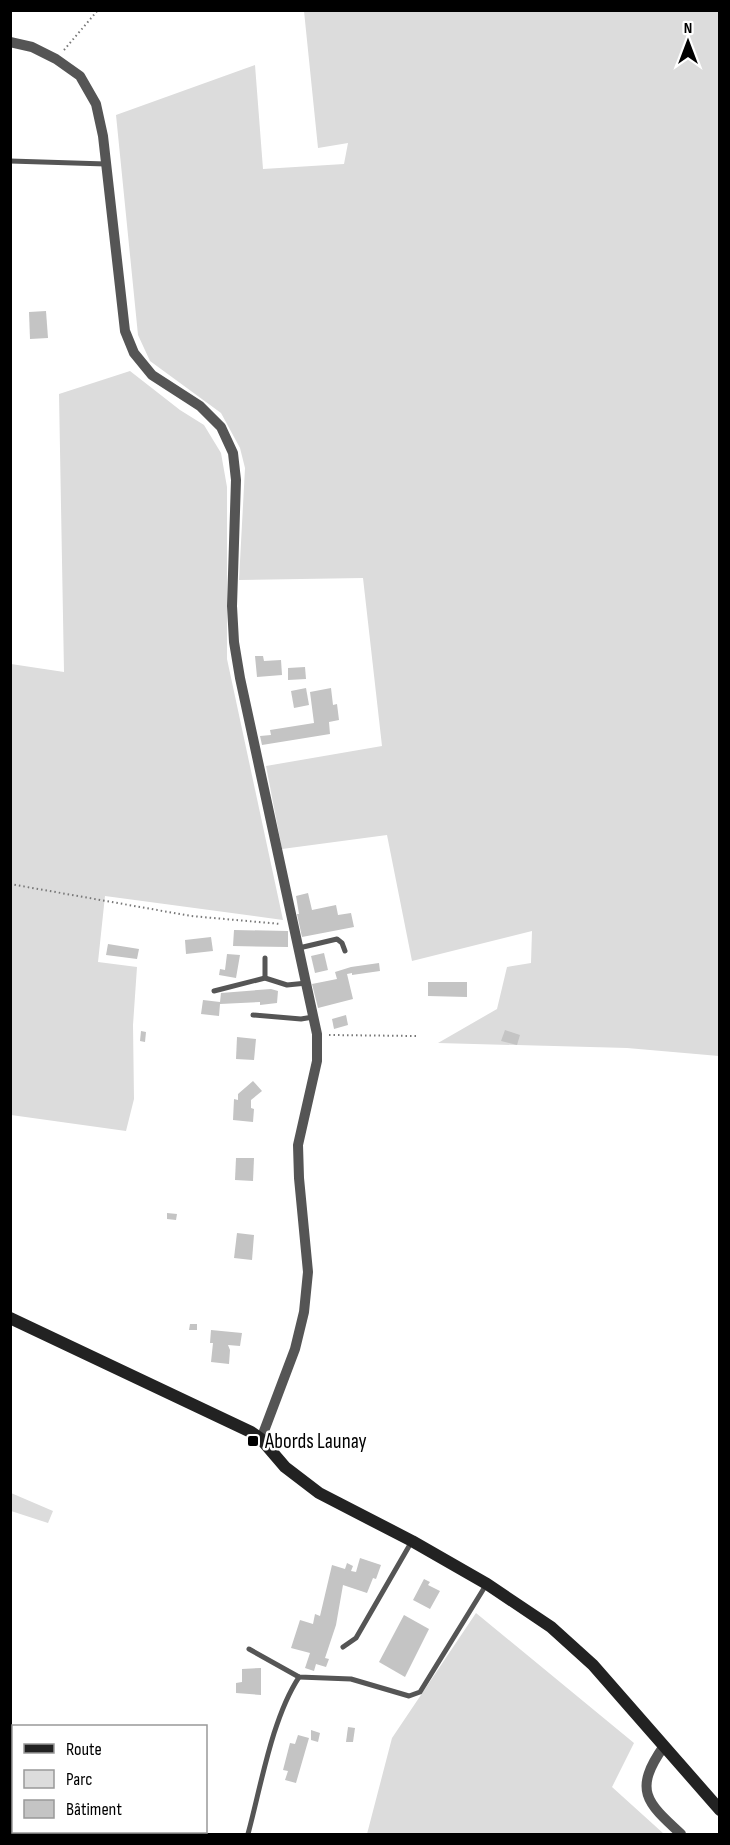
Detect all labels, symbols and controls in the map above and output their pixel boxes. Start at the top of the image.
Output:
north arrow [658,12,718,72]
text: N [684,19,692,38]
place label: Abords Launay [264,1429,367,1454]
marker: Abords Launay [246,1434,260,1448]
legend [12,1725,207,1833]
text: Route [66,1739,102,1760]
text: Parc [66,1769,92,1790]
text: Bâtiment [66,1799,122,1820]

